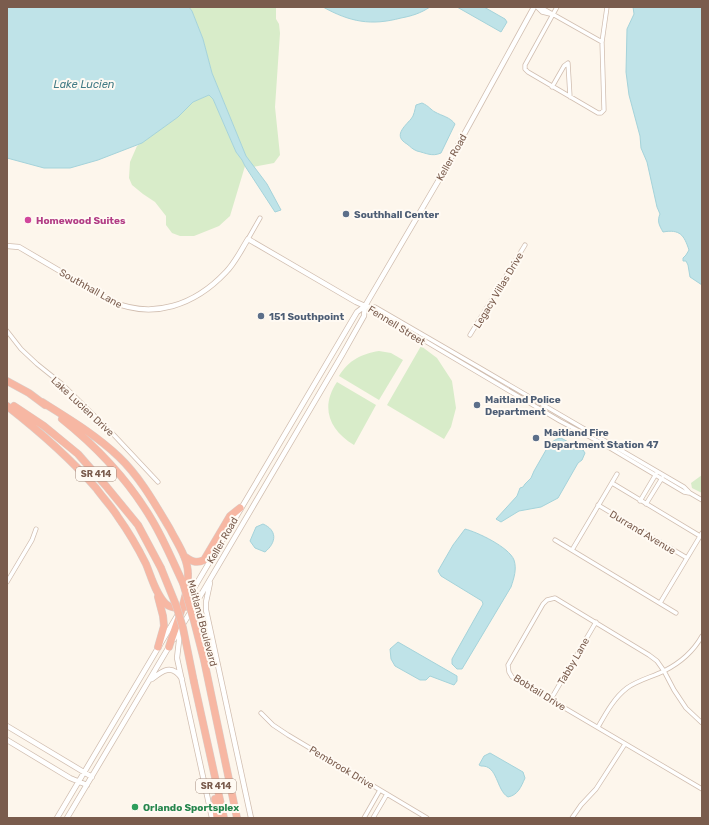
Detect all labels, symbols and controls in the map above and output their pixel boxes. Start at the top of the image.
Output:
water label: Lake Lucien [54,78,115,91]
street label: Keller Road [434,132,470,183]
marker: Southhall Center [341,209,351,219]
place label: Southhall Center [354,209,440,221]
marker: Homewood Suites [23,215,33,225]
place label: Homewood Suites [36,215,126,227]
street label: Legacy Villas Drive [471,250,526,331]
street label: Southhall Lane [57,267,124,311]
street label: Fennell Street [366,303,427,348]
marker: 151 Southpoint [256,311,266,321]
place label: 151 Southpoint [269,311,344,323]
street label: Lake Lucien Drive [48,374,117,439]
place label: Maitland Police Department [485,394,561,418]
marker: Maitland Police Department [472,400,482,410]
place label: Maitland Fire Department Station 47 [544,427,659,451]
marker: Maitland Fire Department Station 47 [531,433,541,443]
road number: SR 414 [76,467,116,481]
street label: Durrand Avenue [607,508,678,558]
street label: Keller Road [205,515,241,566]
street label: Maitland Boulevard [185,579,219,668]
street label: Tabby Lane [556,635,592,687]
street label: Bobtail Drive [511,672,568,714]
street label: Pembrook Drive [307,744,376,792]
road number: SR 414 [196,779,236,793]
marker: Orlando Sportsplex [130,802,140,812]
place label: Orlando Sportsplex [143,802,239,814]

